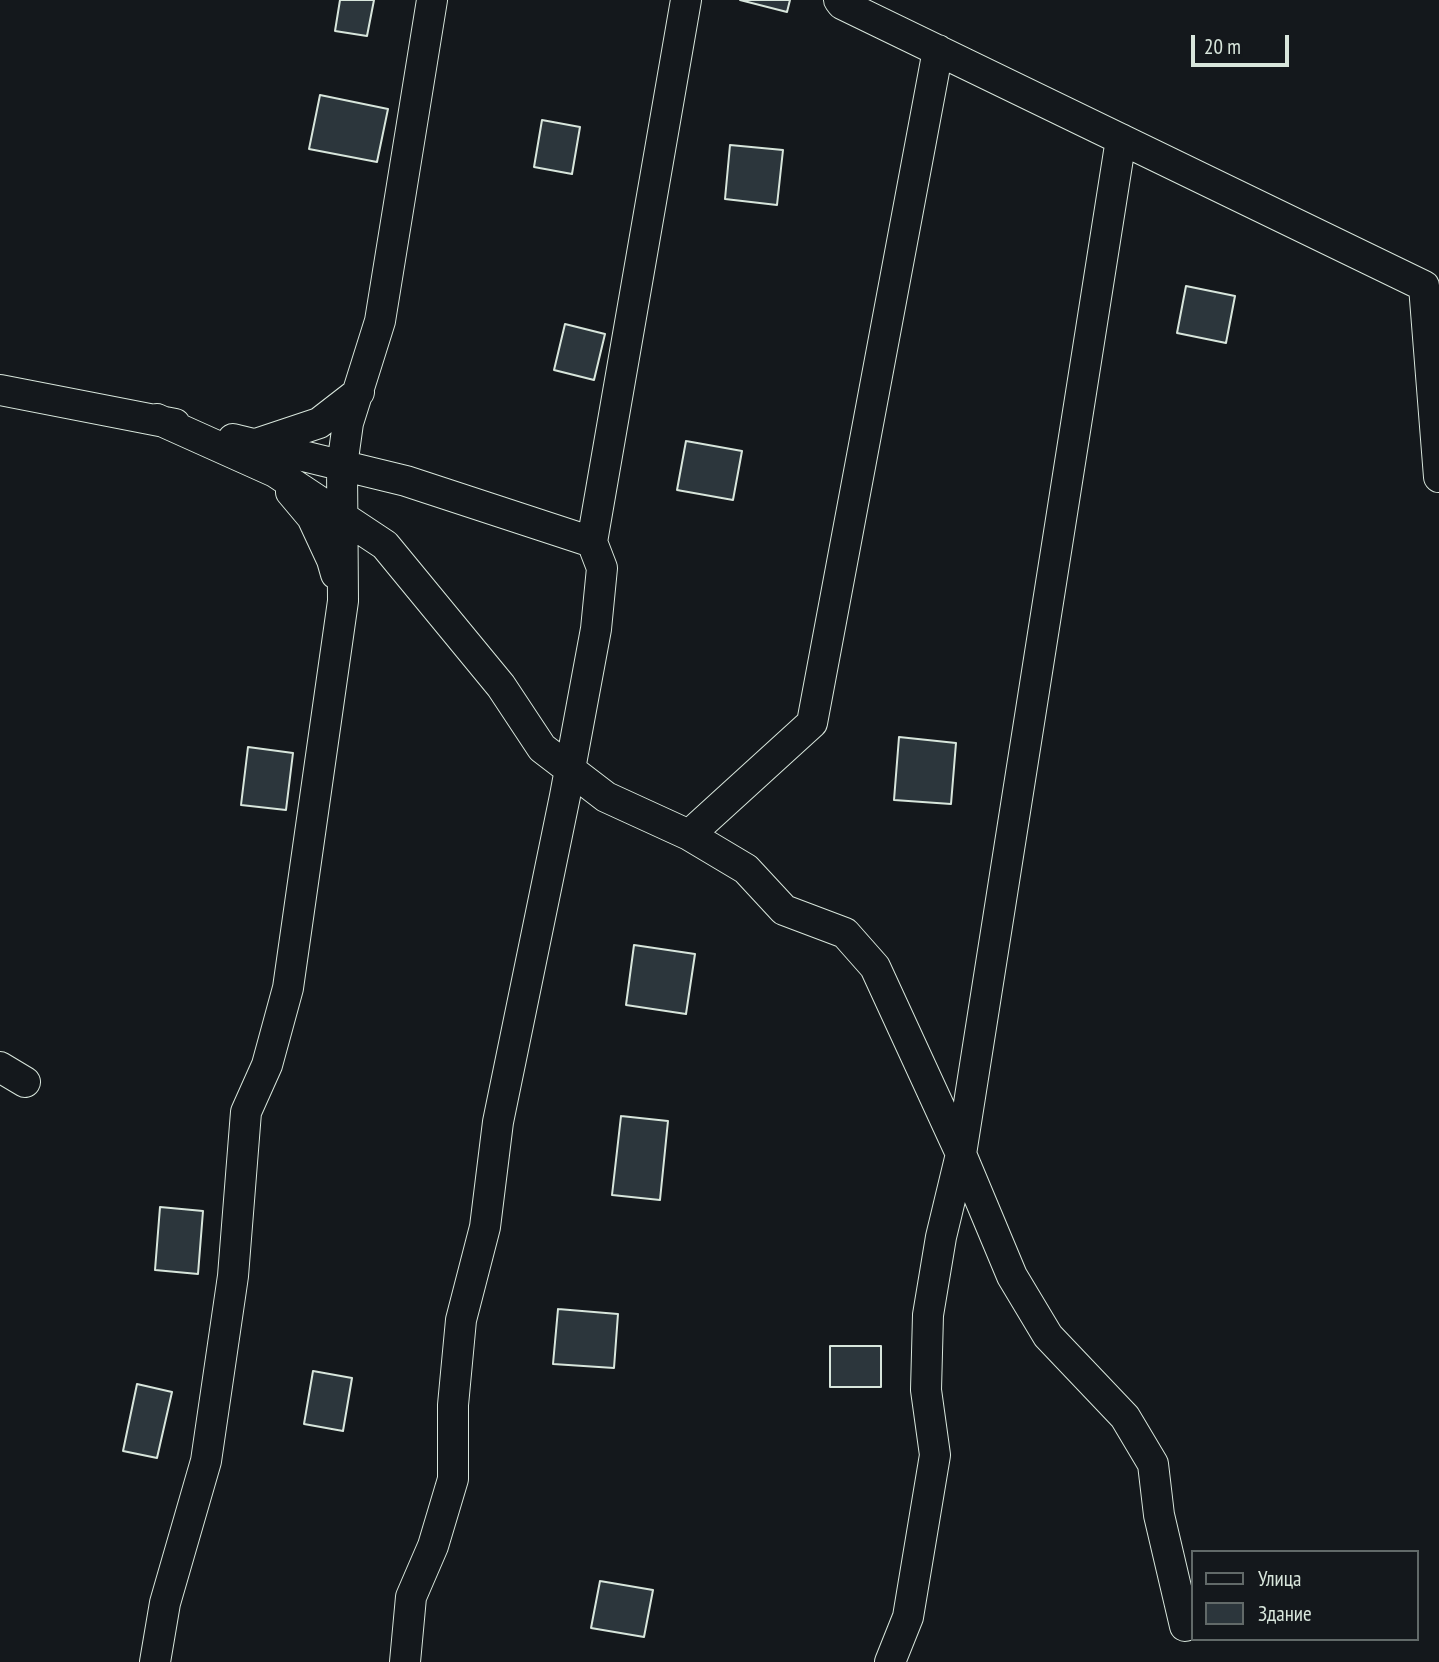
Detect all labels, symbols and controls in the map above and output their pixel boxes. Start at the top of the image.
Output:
scale bar [1194,21,1292,65]
text: 20 m [1204,33,1241,60]
legend [1190,1550,1418,1641]
text: Улица [1258,1565,1301,1592]
text: Здание [1258,1600,1312,1627]

